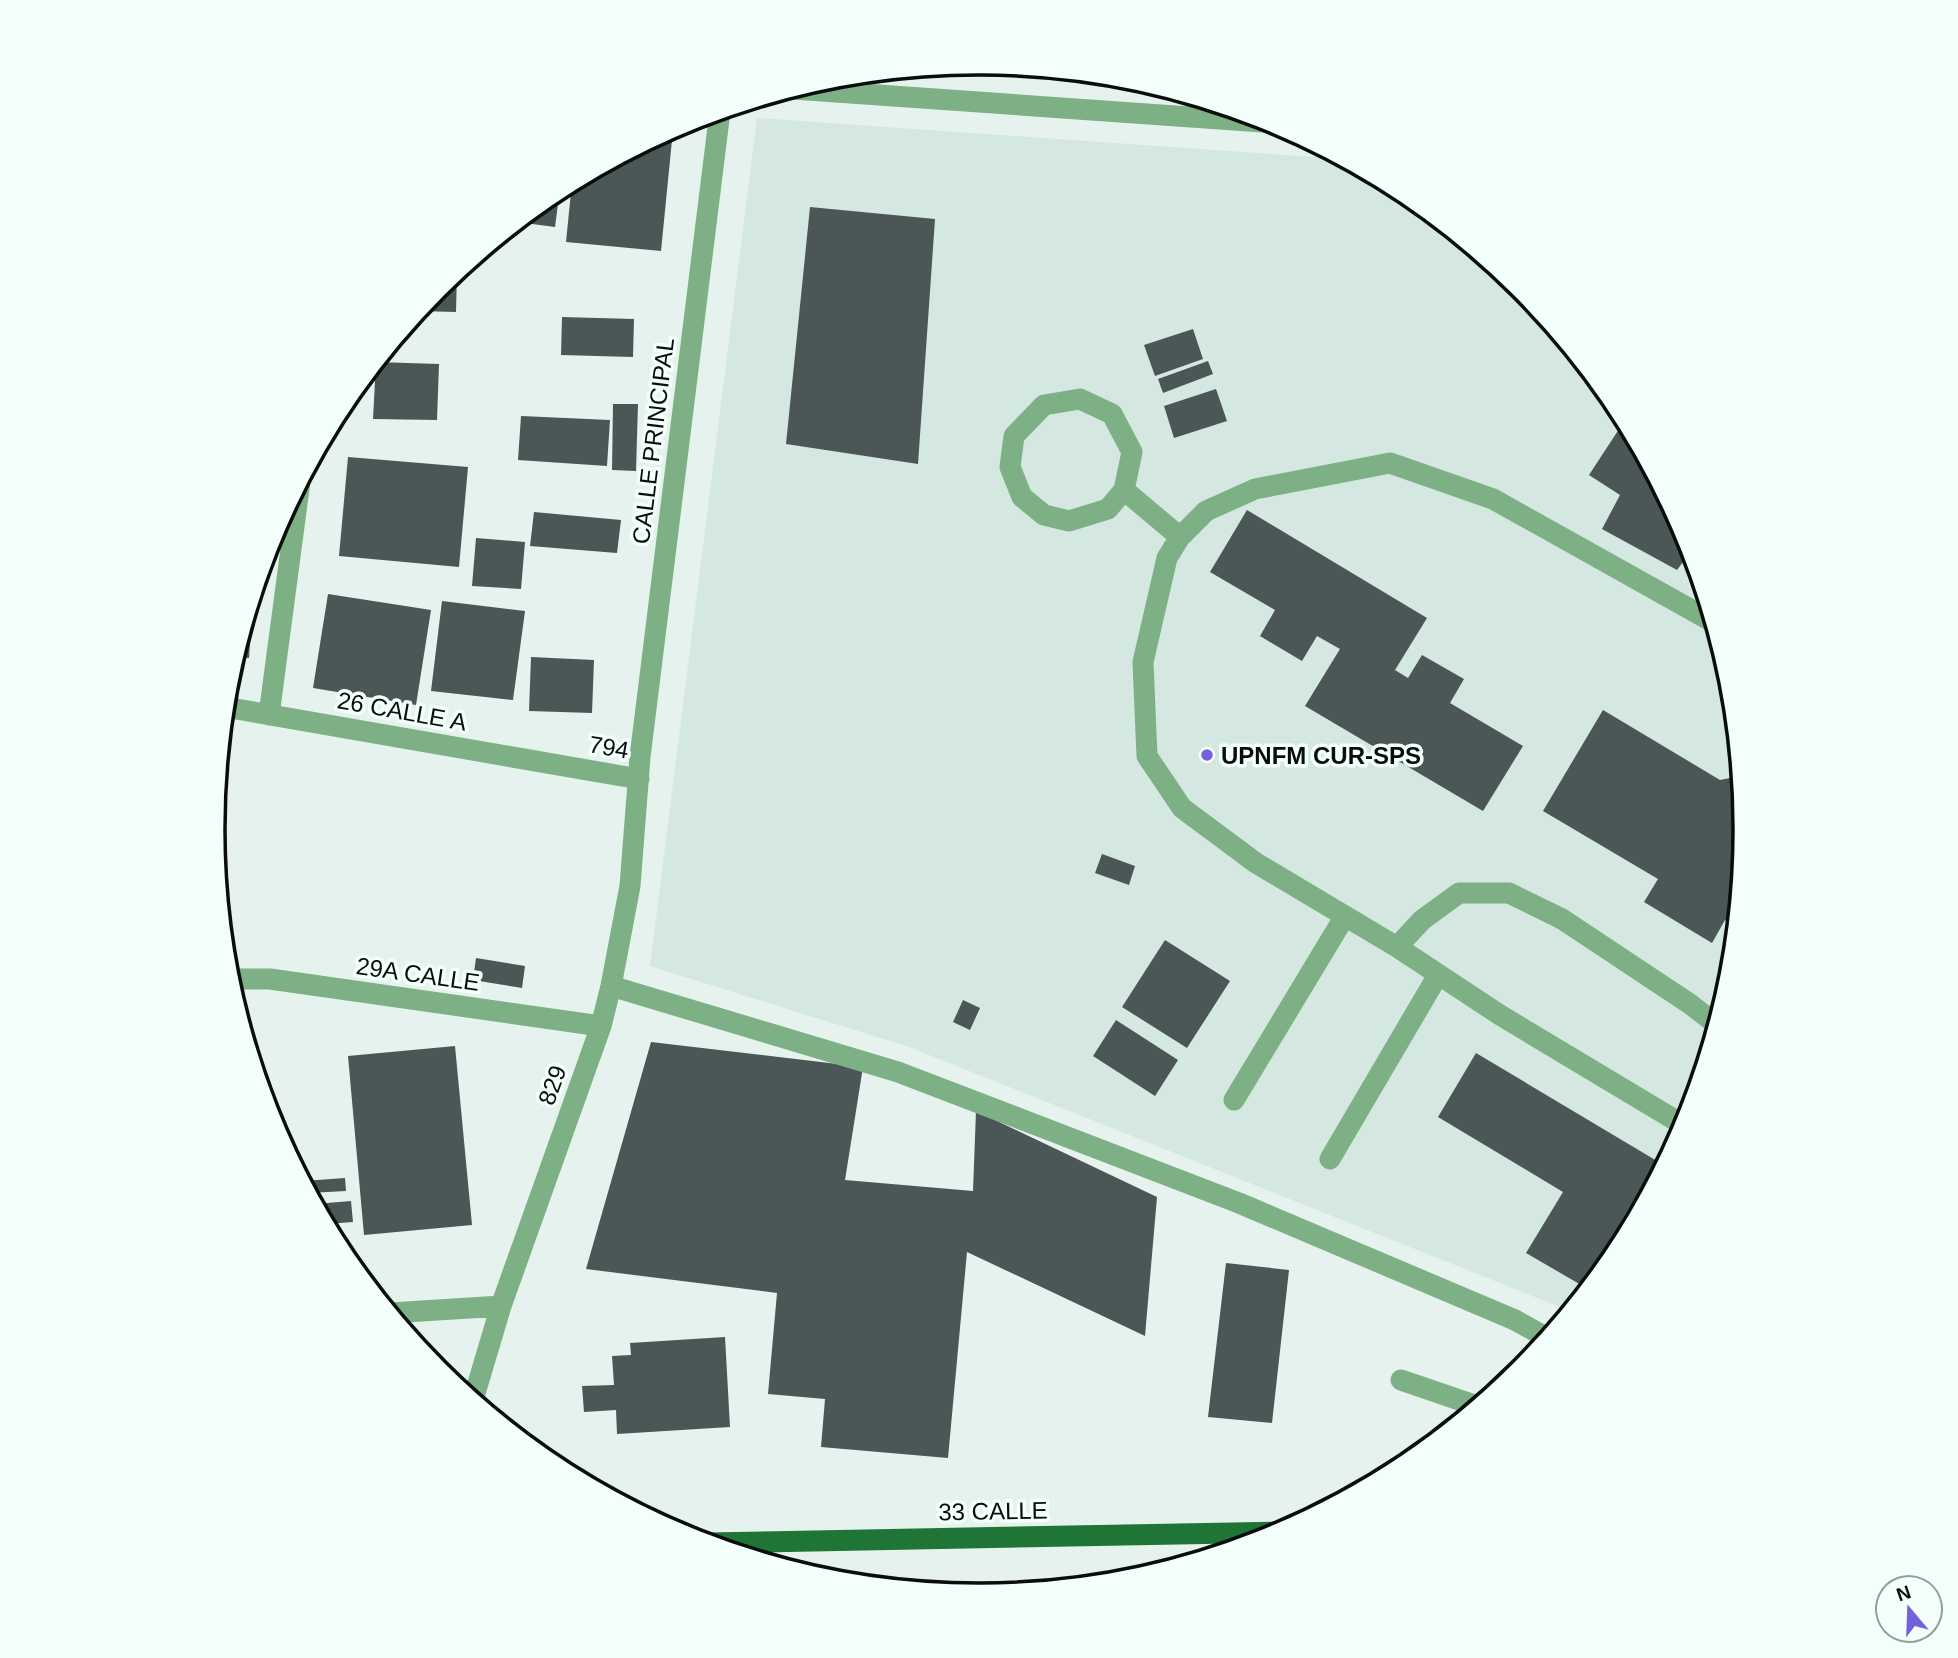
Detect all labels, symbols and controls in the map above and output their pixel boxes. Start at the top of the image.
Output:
street label: CALLE PRINCIPAL [627,336,679,546]
street label: 26 CALLE A [335,686,469,736]
street label: 794 [587,730,631,764]
place label: UPNFM CUR-SPS [1221,742,1421,769]
marker: UPNFM CUR-SPS [1199,747,1215,763]
street label: 29A CALLE [355,952,481,996]
street label: 829 [532,1062,572,1108]
street label: 33 CALLE [938,1497,1048,1525]
north arrow [1874,1574,1944,1644]
text: N [1894,1581,1914,1606]

